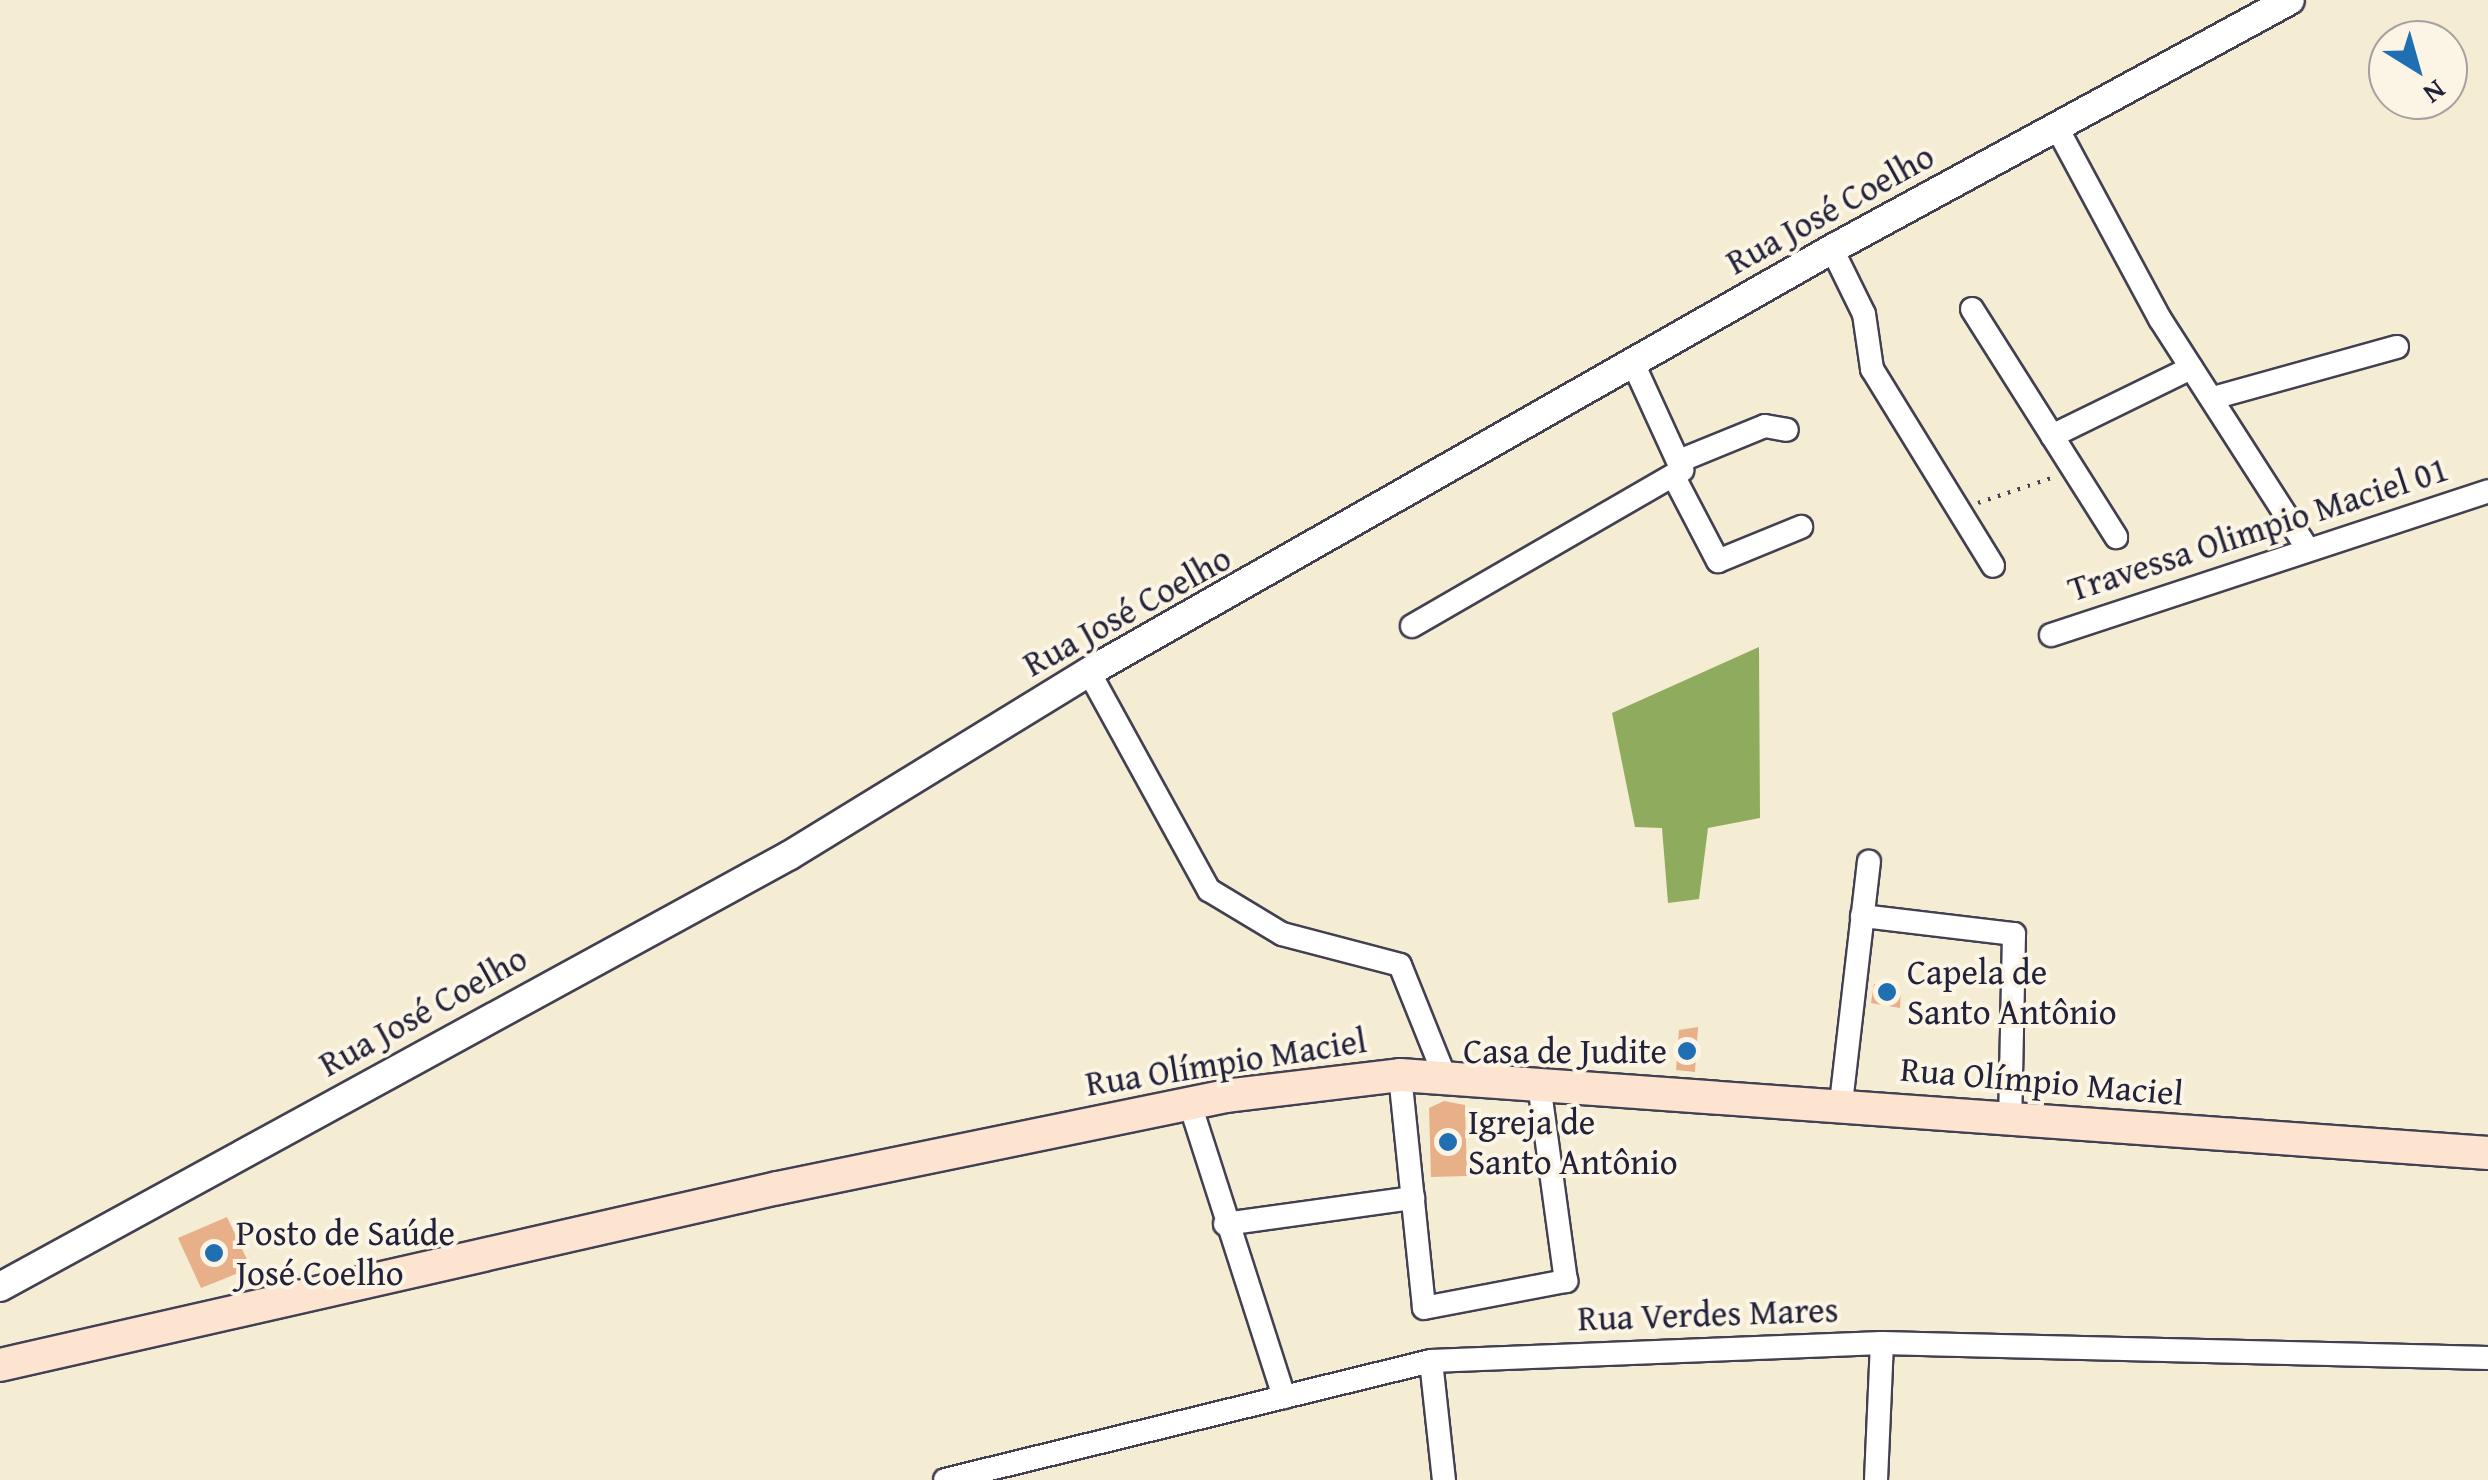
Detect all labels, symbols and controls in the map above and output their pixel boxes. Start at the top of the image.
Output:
north arrow [2368,20,2468,120]
text: N [2415,71,2455,115]
street label: Rua José Coelho [1719,135,1941,283]
street label: Travessa Olimpio Maciel 01 [2063,448,2453,610]
street label: Rua José Coelho [1016,537,1238,685]
street label: Rua José Coelho [312,937,534,1085]
place label: Capela de Santo Antônio [1907,951,2117,1033]
marker: Capela de Santo Antônio [1876,981,1898,1003]
street label: Rua Olímpio Maciel [1082,1019,1370,1105]
place label: Casa de Judite [1463,1030,1667,1072]
marker: Casa de Judite [1676,1040,1698,1062]
street label: Rua Olímpio Maciel [1899,1048,2185,1114]
place label: Igreja de Santo Antônio [1468,1101,1678,1183]
marker: Igreja de Santo Antônio [1437,1131,1459,1153]
place label: Posto de Saúde José Coelho [236,1212,455,1294]
marker: Posto de Saúde José Coelho [201,1240,227,1266]
street label: Rua Verdes Mares [1577,1288,1839,1340]

